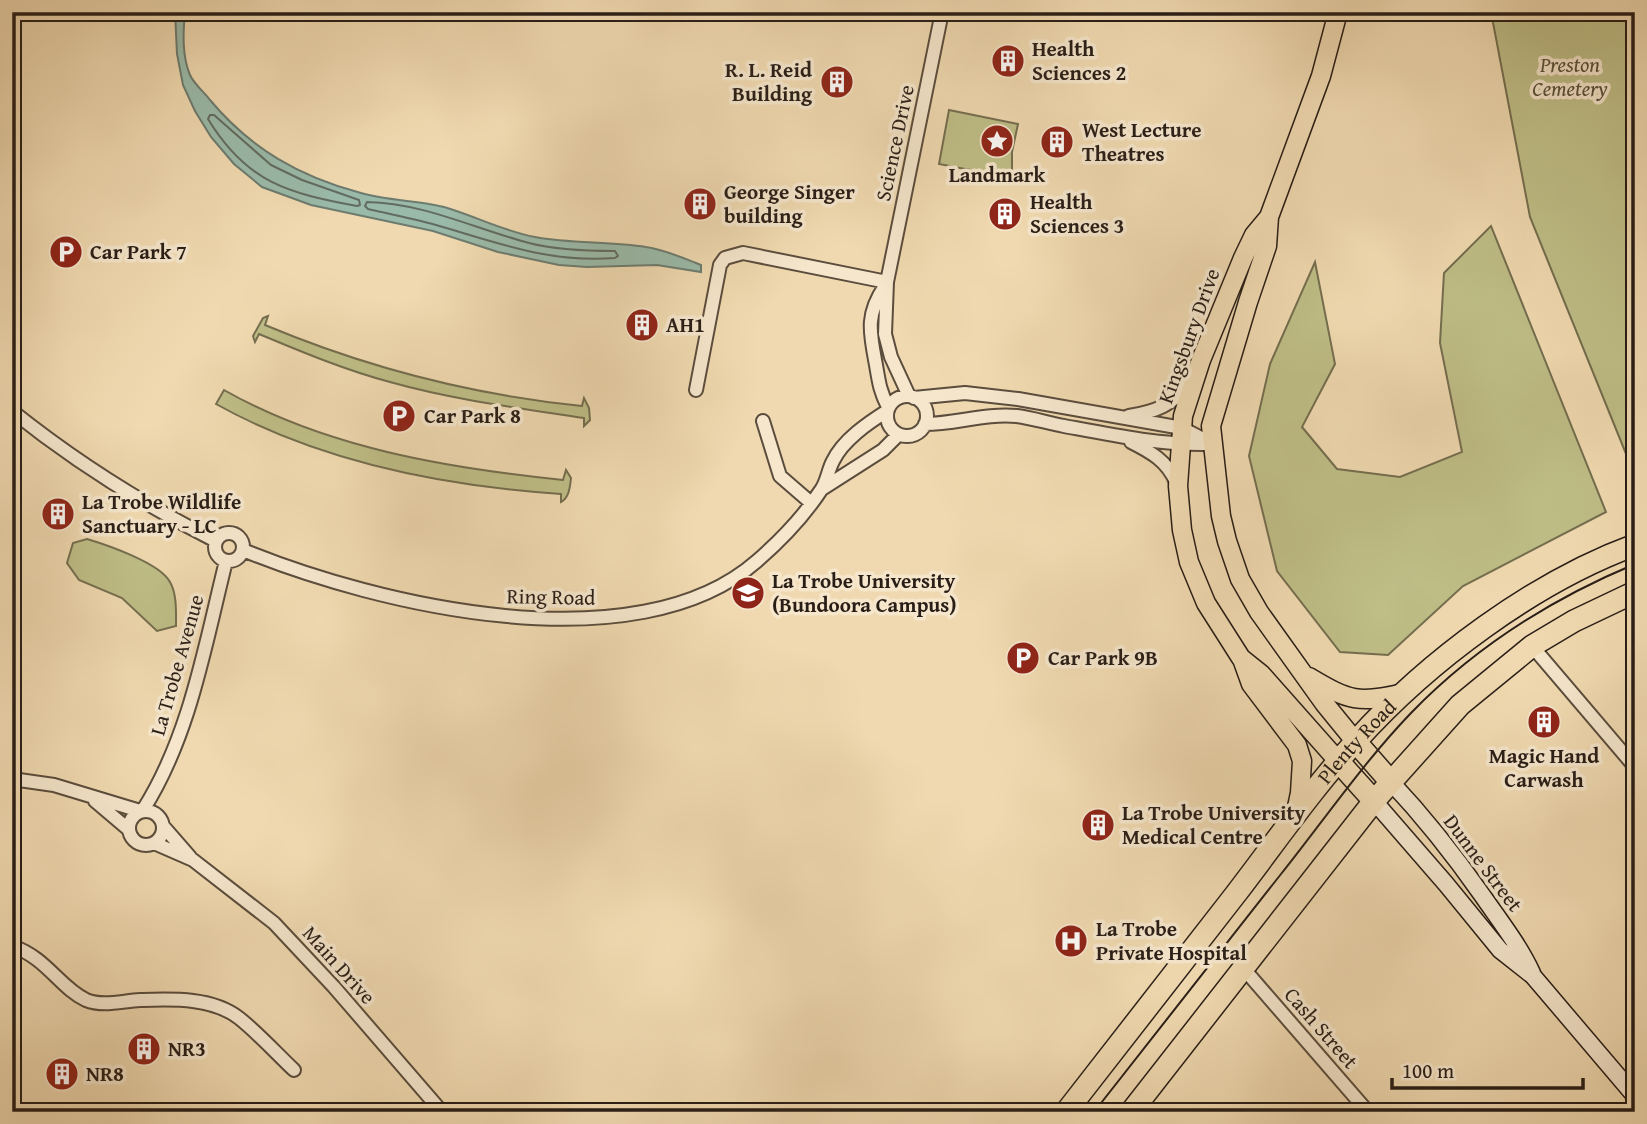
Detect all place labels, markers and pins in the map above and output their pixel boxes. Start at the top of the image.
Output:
place label: Health Sciences 2 [1032,33,1126,88]
building icon: Health Sciences 2 [989,42,1027,80]
place label: R. L. Reid Building [725,54,813,109]
building icon: R. L. Reid Building [818,63,856,101]
place label: West Lecture Theatres [1082,114,1202,169]
place icon: Landmark [978,122,1016,160]
building icon: West Lecture Theatres [1038,123,1076,161]
place label: Landmark [949,159,1046,190]
place label: George Singer building [724,176,855,231]
building icon: George Singer building [681,185,719,223]
place label: Health Sciences 3 [1030,186,1124,241]
building icon: Health Sciences 3 [986,195,1024,233]
parking icon: Car Park 7 [47,233,85,271]
place label: Car Park 7 [90,236,187,267]
building icon: AH1 [623,306,661,344]
place label: AH1 [666,309,705,340]
parking icon: Car Park 8 [380,397,418,435]
place label: Car Park 8 [424,400,521,431]
place label: La Trobe Wildlife Sanctuary - LC [82,486,241,541]
building icon: La Trobe Wildlife Sanctuary - LC [39,495,77,533]
place label: La Trobe University (Bundoora Campus) [772,565,956,620]
school or university icon: La Trobe University (Bundoora Campus) [729,574,767,612]
parking icon: Car Park 9B [1004,639,1042,677]
place label: Car Park 9B [1048,642,1158,673]
building icon: Magic Hand Carwash [1525,703,1563,741]
place label: Magic Hand Carwash [1489,740,1599,795]
place label: La Trobe University Medical Centre [1122,797,1305,852]
building icon: La Trobe University Medical Centre [1079,806,1117,844]
place label: La Trobe Private Hospital [1096,913,1247,968]
hospital icon: La Trobe Private Hospital [1052,922,1090,960]
building icon: NR3 [125,1030,163,1068]
place label: NR3 [168,1033,206,1064]
building icon: NR8 [43,1055,81,1093]
place label: NR8 [86,1058,124,1089]

